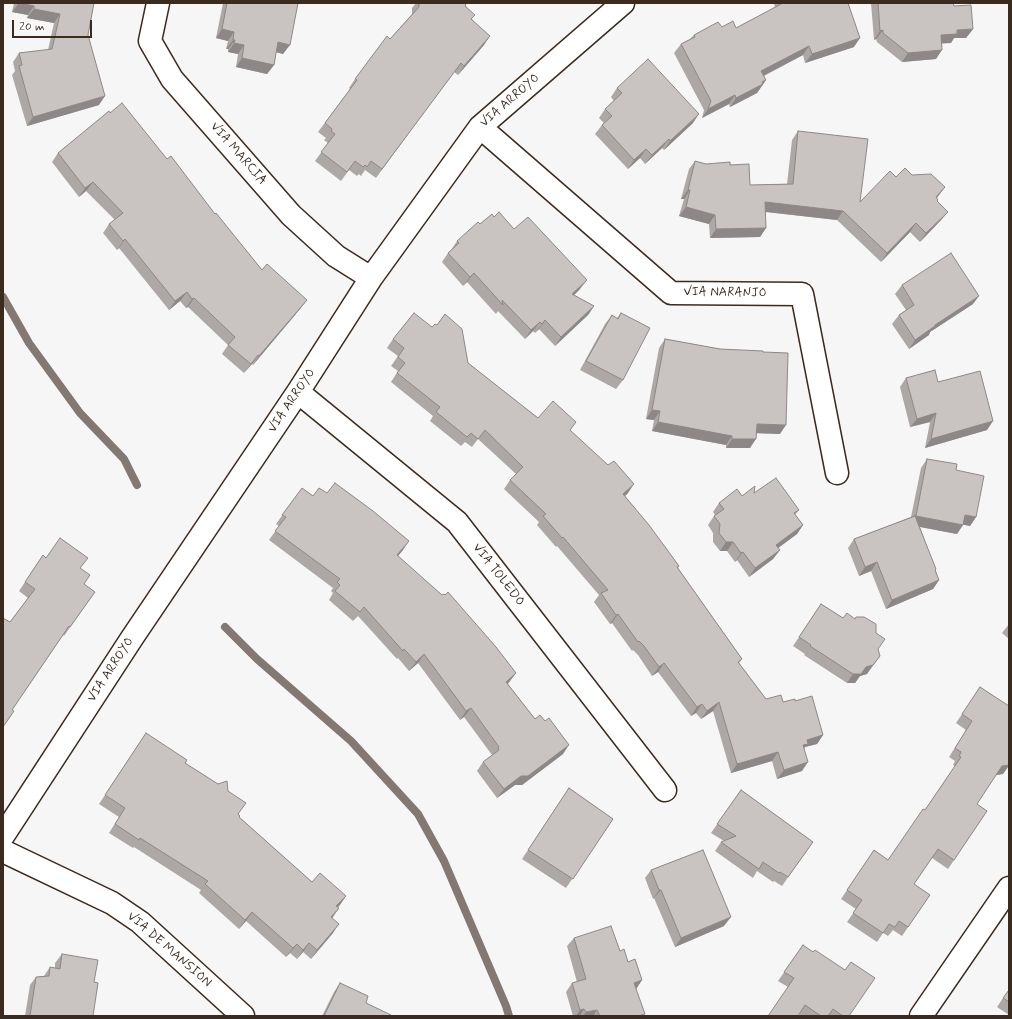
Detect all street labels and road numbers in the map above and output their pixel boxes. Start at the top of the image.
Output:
street label: VIA ARROYO [477,71,543,131]
street label: VIA MARCIA [206,119,270,189]
street label: VIA NARANJO [683,284,767,302]
street label: VIA ARROYO [265,366,319,436]
street label: VIA TOLEDO [469,541,527,609]
street label: VIA ARROYO [84,635,138,705]
street label: VIA DE MANSION [123,909,215,991]

